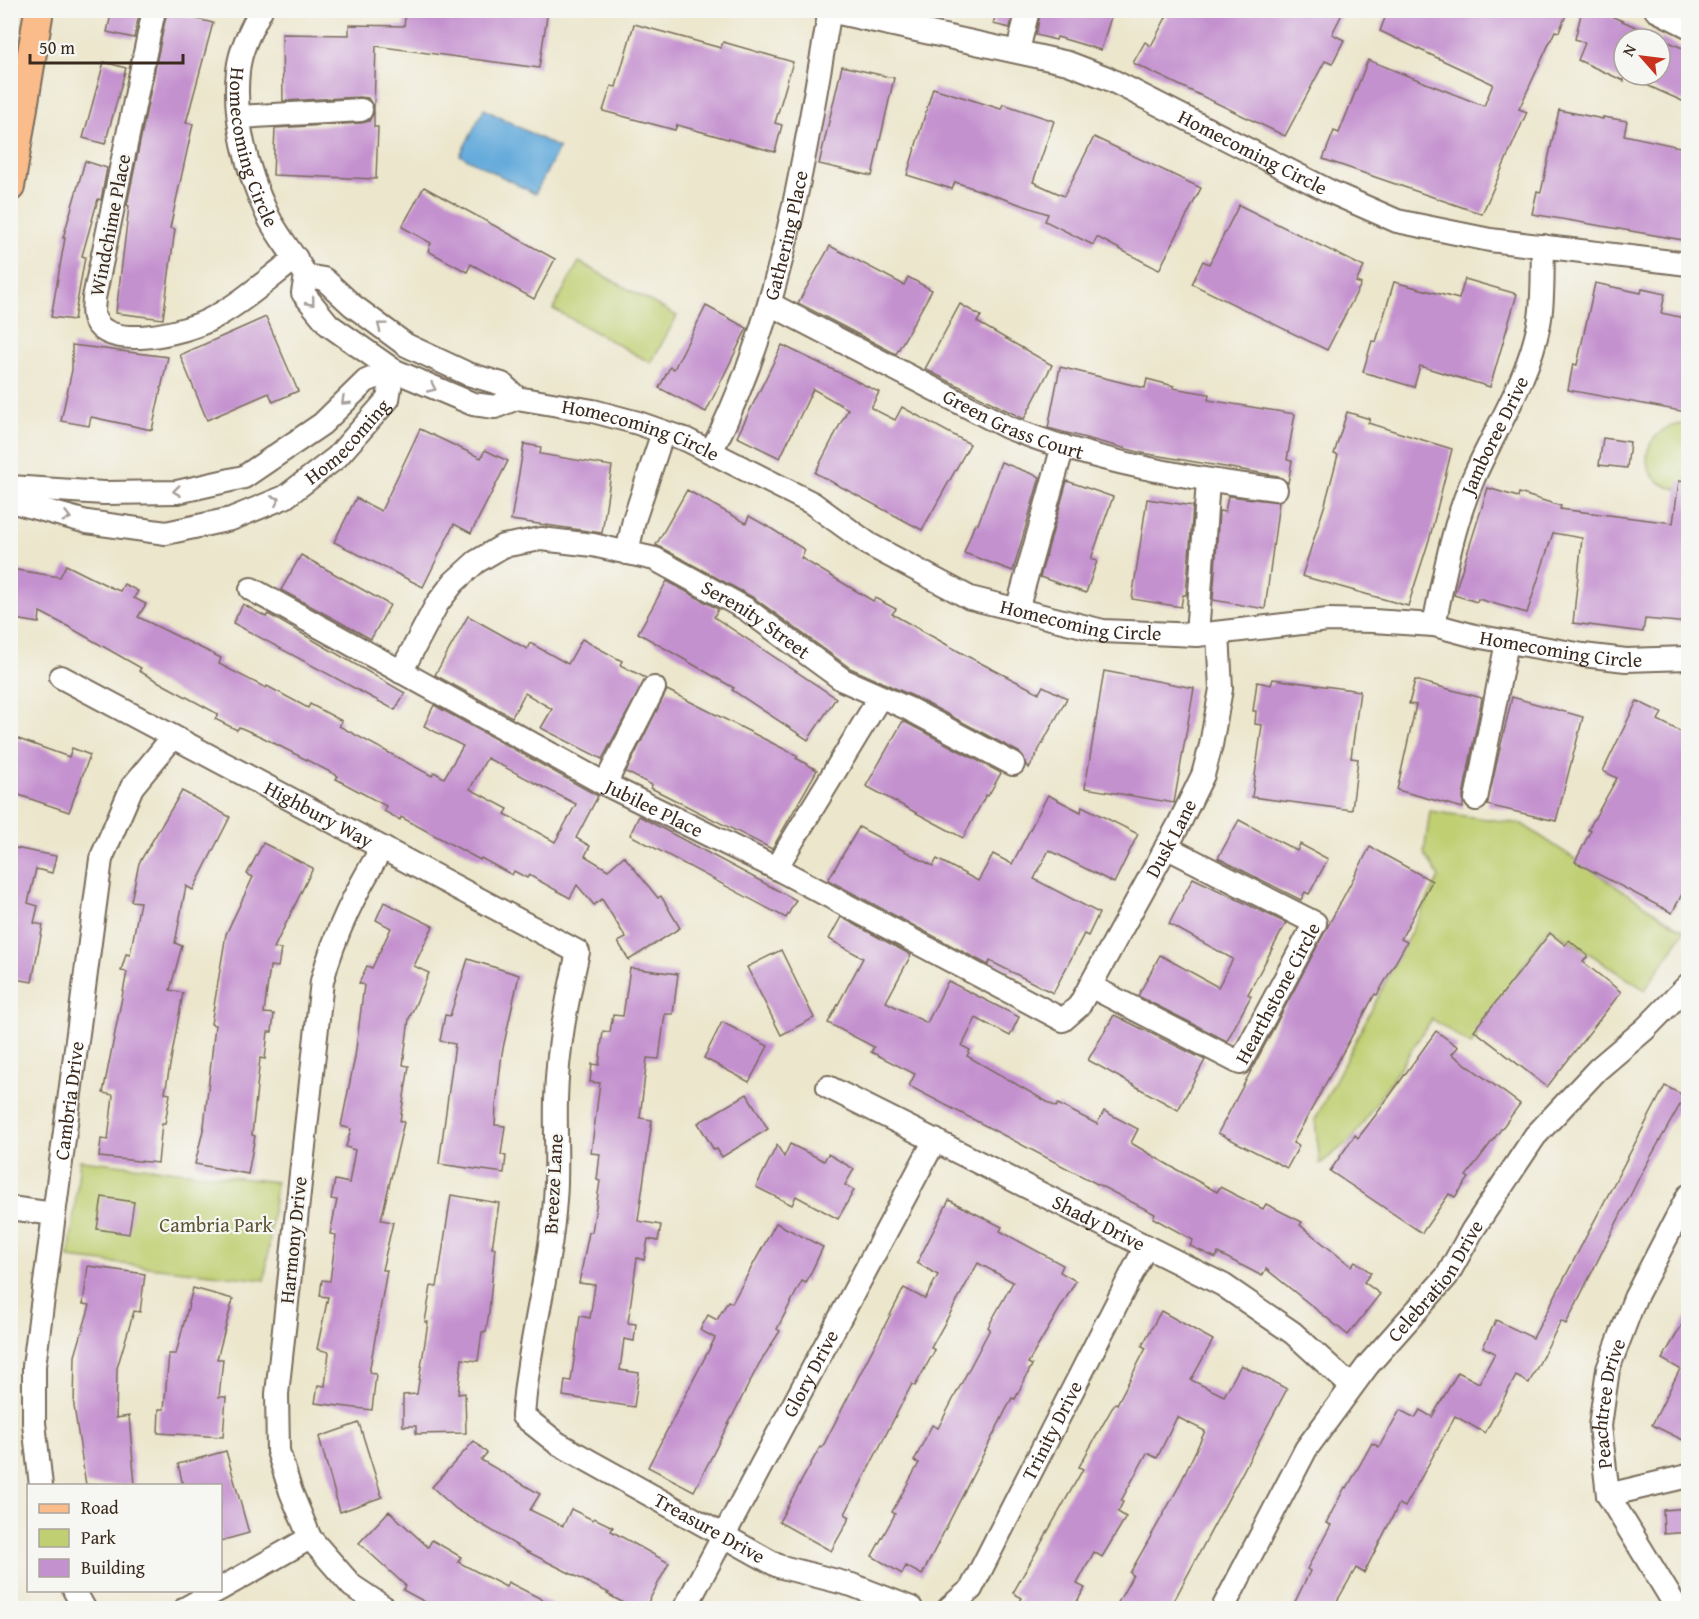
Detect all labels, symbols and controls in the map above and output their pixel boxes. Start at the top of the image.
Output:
scale bar [30,27,183,65]
north arrow [1612,27,1672,87]
text: 50 m [39,34,75,61]
text: N [1616,39,1642,60]
street label: Homecoming Circle [223,66,286,232]
street label: Homecoming Circle [1173,102,1333,202]
street label: Windchime Place [82,151,137,298]
street label: Gathering Place [756,168,815,303]
one-way arrow [303,295,314,306]
one-way arrow [376,323,387,334]
street label: Jamboree Drive [1452,371,1535,502]
one-way arrow [426,381,437,393]
street label: Green Grass Court [938,381,1087,466]
street label: Homecoming Circle [560,391,724,468]
street label: Homecoming [298,392,396,491]
one-way arrow [342,394,353,405]
one-way arrow [173,484,182,497]
one-way arrow [270,495,281,507]
one-way arrow [61,510,72,522]
street label: Serenity Street [696,572,817,665]
street label: Homecoming Circle [997,591,1162,647]
street label: Homecoming Circle [1478,622,1643,674]
street label: Jubilee Place [598,770,708,844]
street label: Highbury Way [259,773,379,855]
street label: Dusk Lane [1137,794,1203,883]
street label: Hearthstone Circle [1227,917,1327,1069]
street label: Cambria Drive [46,1039,91,1162]
street label: Breeze Lane [535,1133,570,1235]
street label: Harmony Drive [271,1175,314,1305]
street label: Shady Drive [1048,1187,1150,1258]
park label: Cambria Park [159,1210,274,1239]
street label: Celebration Drive [1380,1213,1490,1348]
street label: Glory Drive [775,1324,845,1422]
street label: Peachtree Drive [1584,1334,1632,1471]
street label: Trinity Drive [1014,1375,1089,1485]
legend [27,1484,222,1592]
street label: Treasure Drive [649,1485,771,1570]
text: Road [81,1494,119,1521]
text: Park [81,1524,117,1551]
text: Building [81,1554,145,1581]

